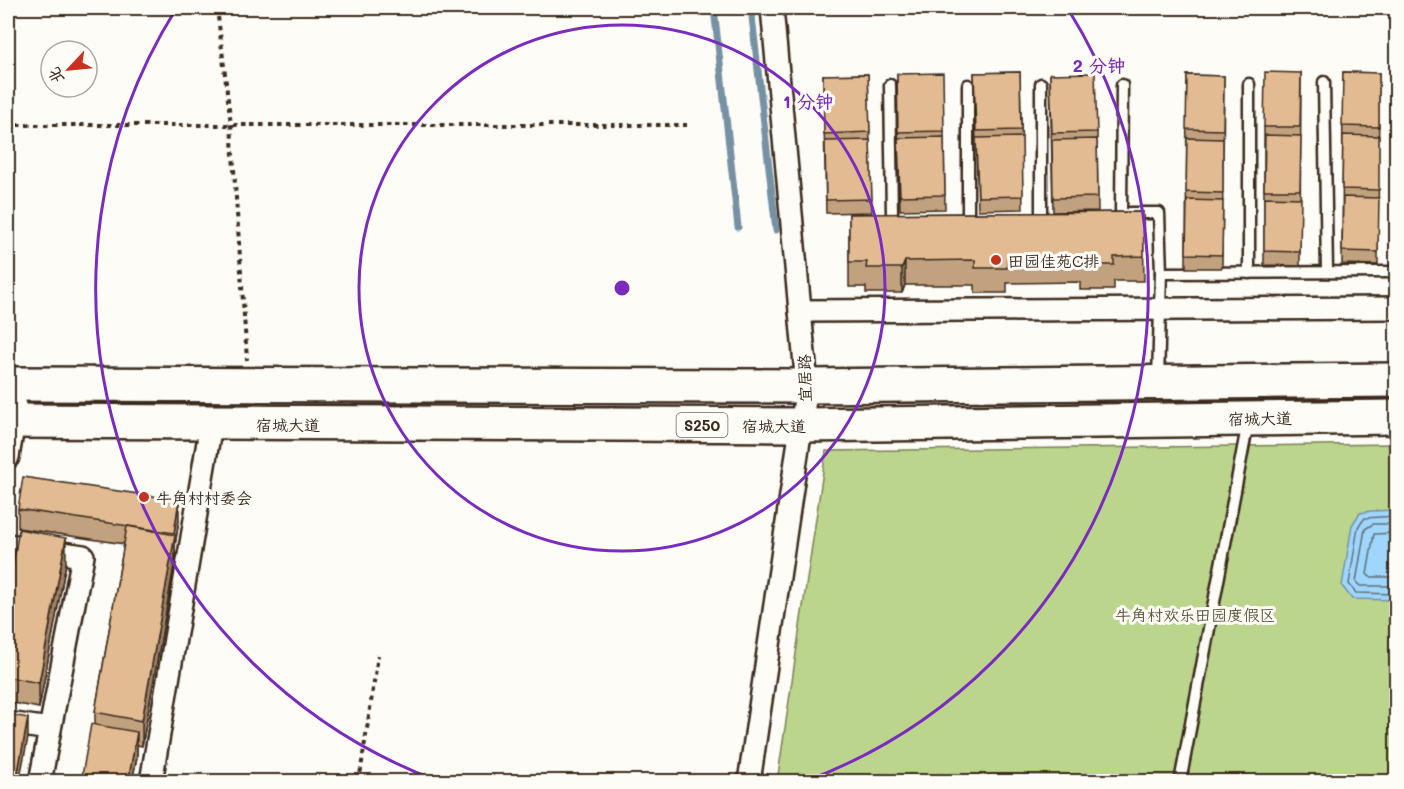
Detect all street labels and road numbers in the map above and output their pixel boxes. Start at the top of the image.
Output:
street label: 宜居路 [793,354,815,402]
street label: 宿城大道 [1228,407,1292,429]
road number: S250 [676,413,728,437]
street label: 宿城大道 [256,414,320,435]
street label: 宿城大道 [742,415,806,436]

